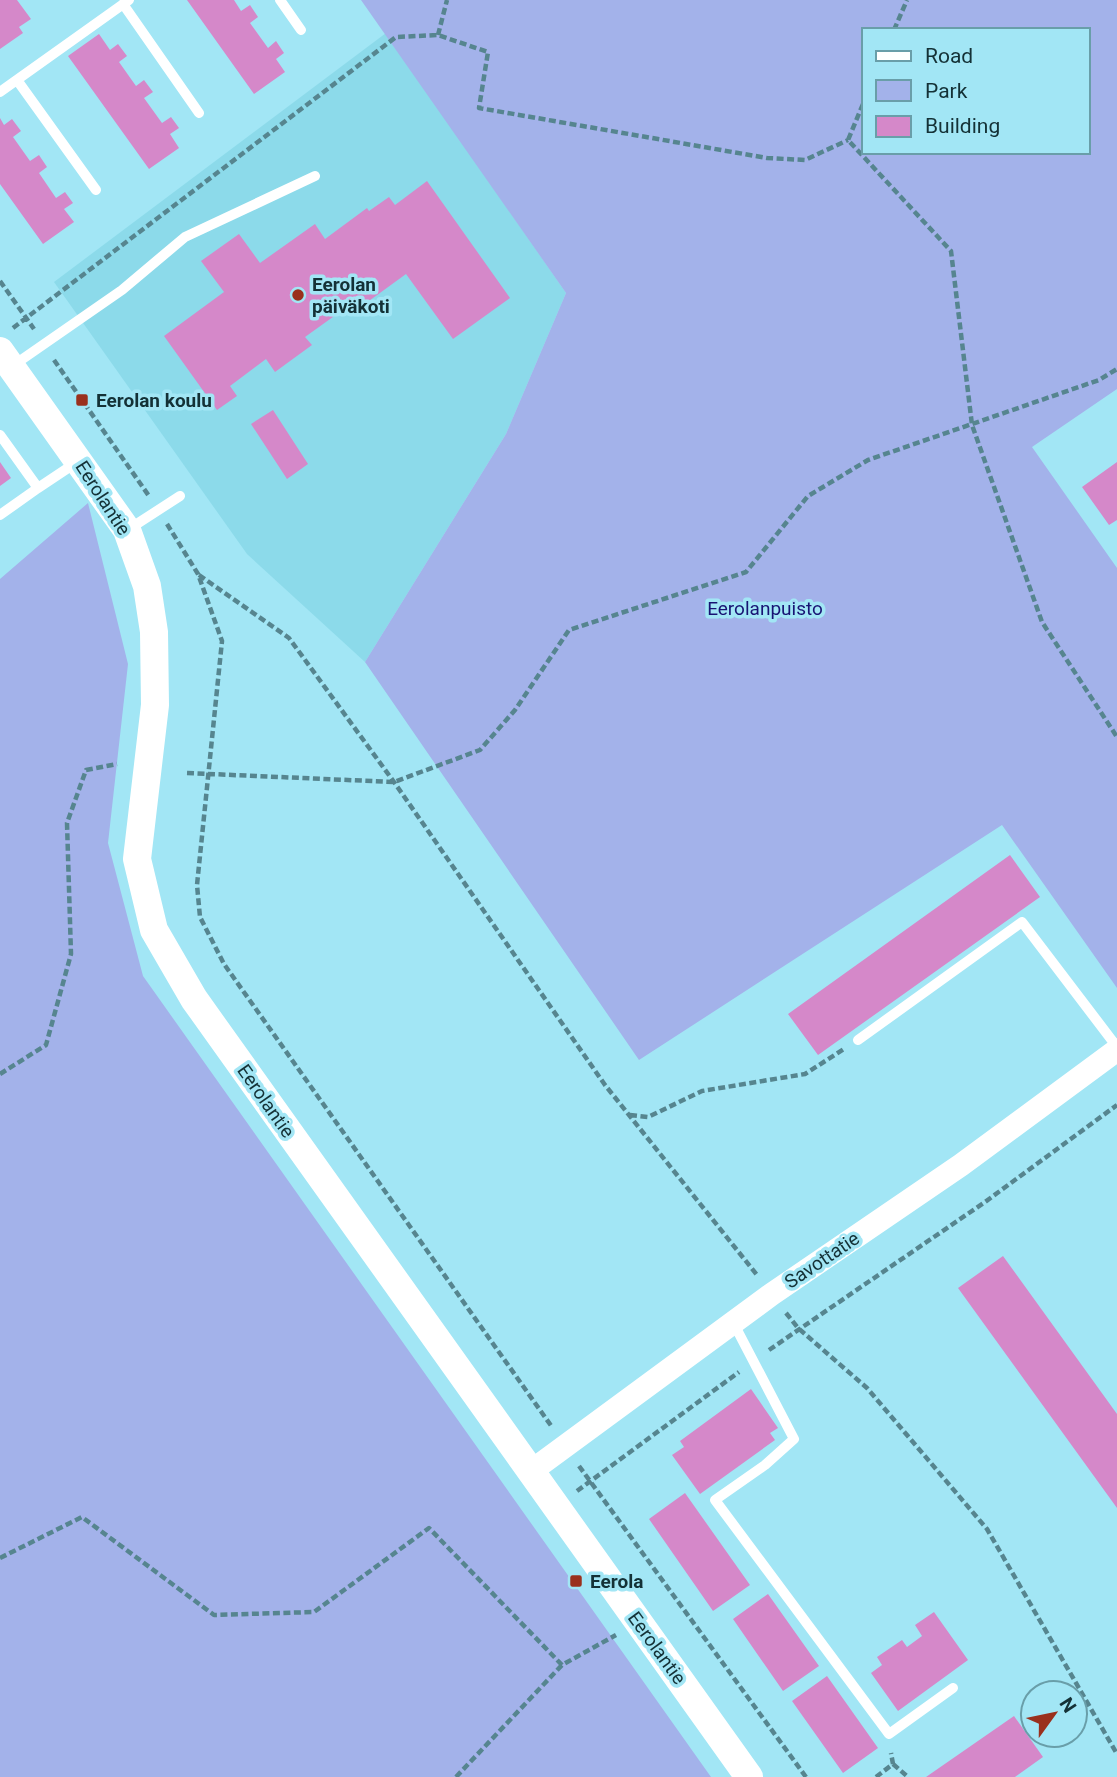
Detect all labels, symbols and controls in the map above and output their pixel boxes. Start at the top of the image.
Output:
legend [862,28,1089,154]
text: Road [925,44,973,68]
text: Park [925,79,968,103]
text: Building [925,114,1000,138]
place label: Eerolan päiväkoti [312,273,390,318]
marker: Eerolan päiväkoti [290,287,306,303]
place label: Eerolan koulu [96,389,212,412]
marker: Eerolan koulu [74,392,90,408]
street label: Eerolantie [70,456,136,540]
park label: Eerolanpuisto [707,597,823,620]
street label: Eerolantie [232,1060,300,1142]
street label: Savottatie [780,1227,864,1293]
place label: Eerola [590,1570,643,1593]
marker: Eerola [568,1573,584,1589]
street label: Eerolantie [623,1607,691,1689]
north arrow [1019,1679,1089,1749]
text: N [1055,1693,1081,1717]

